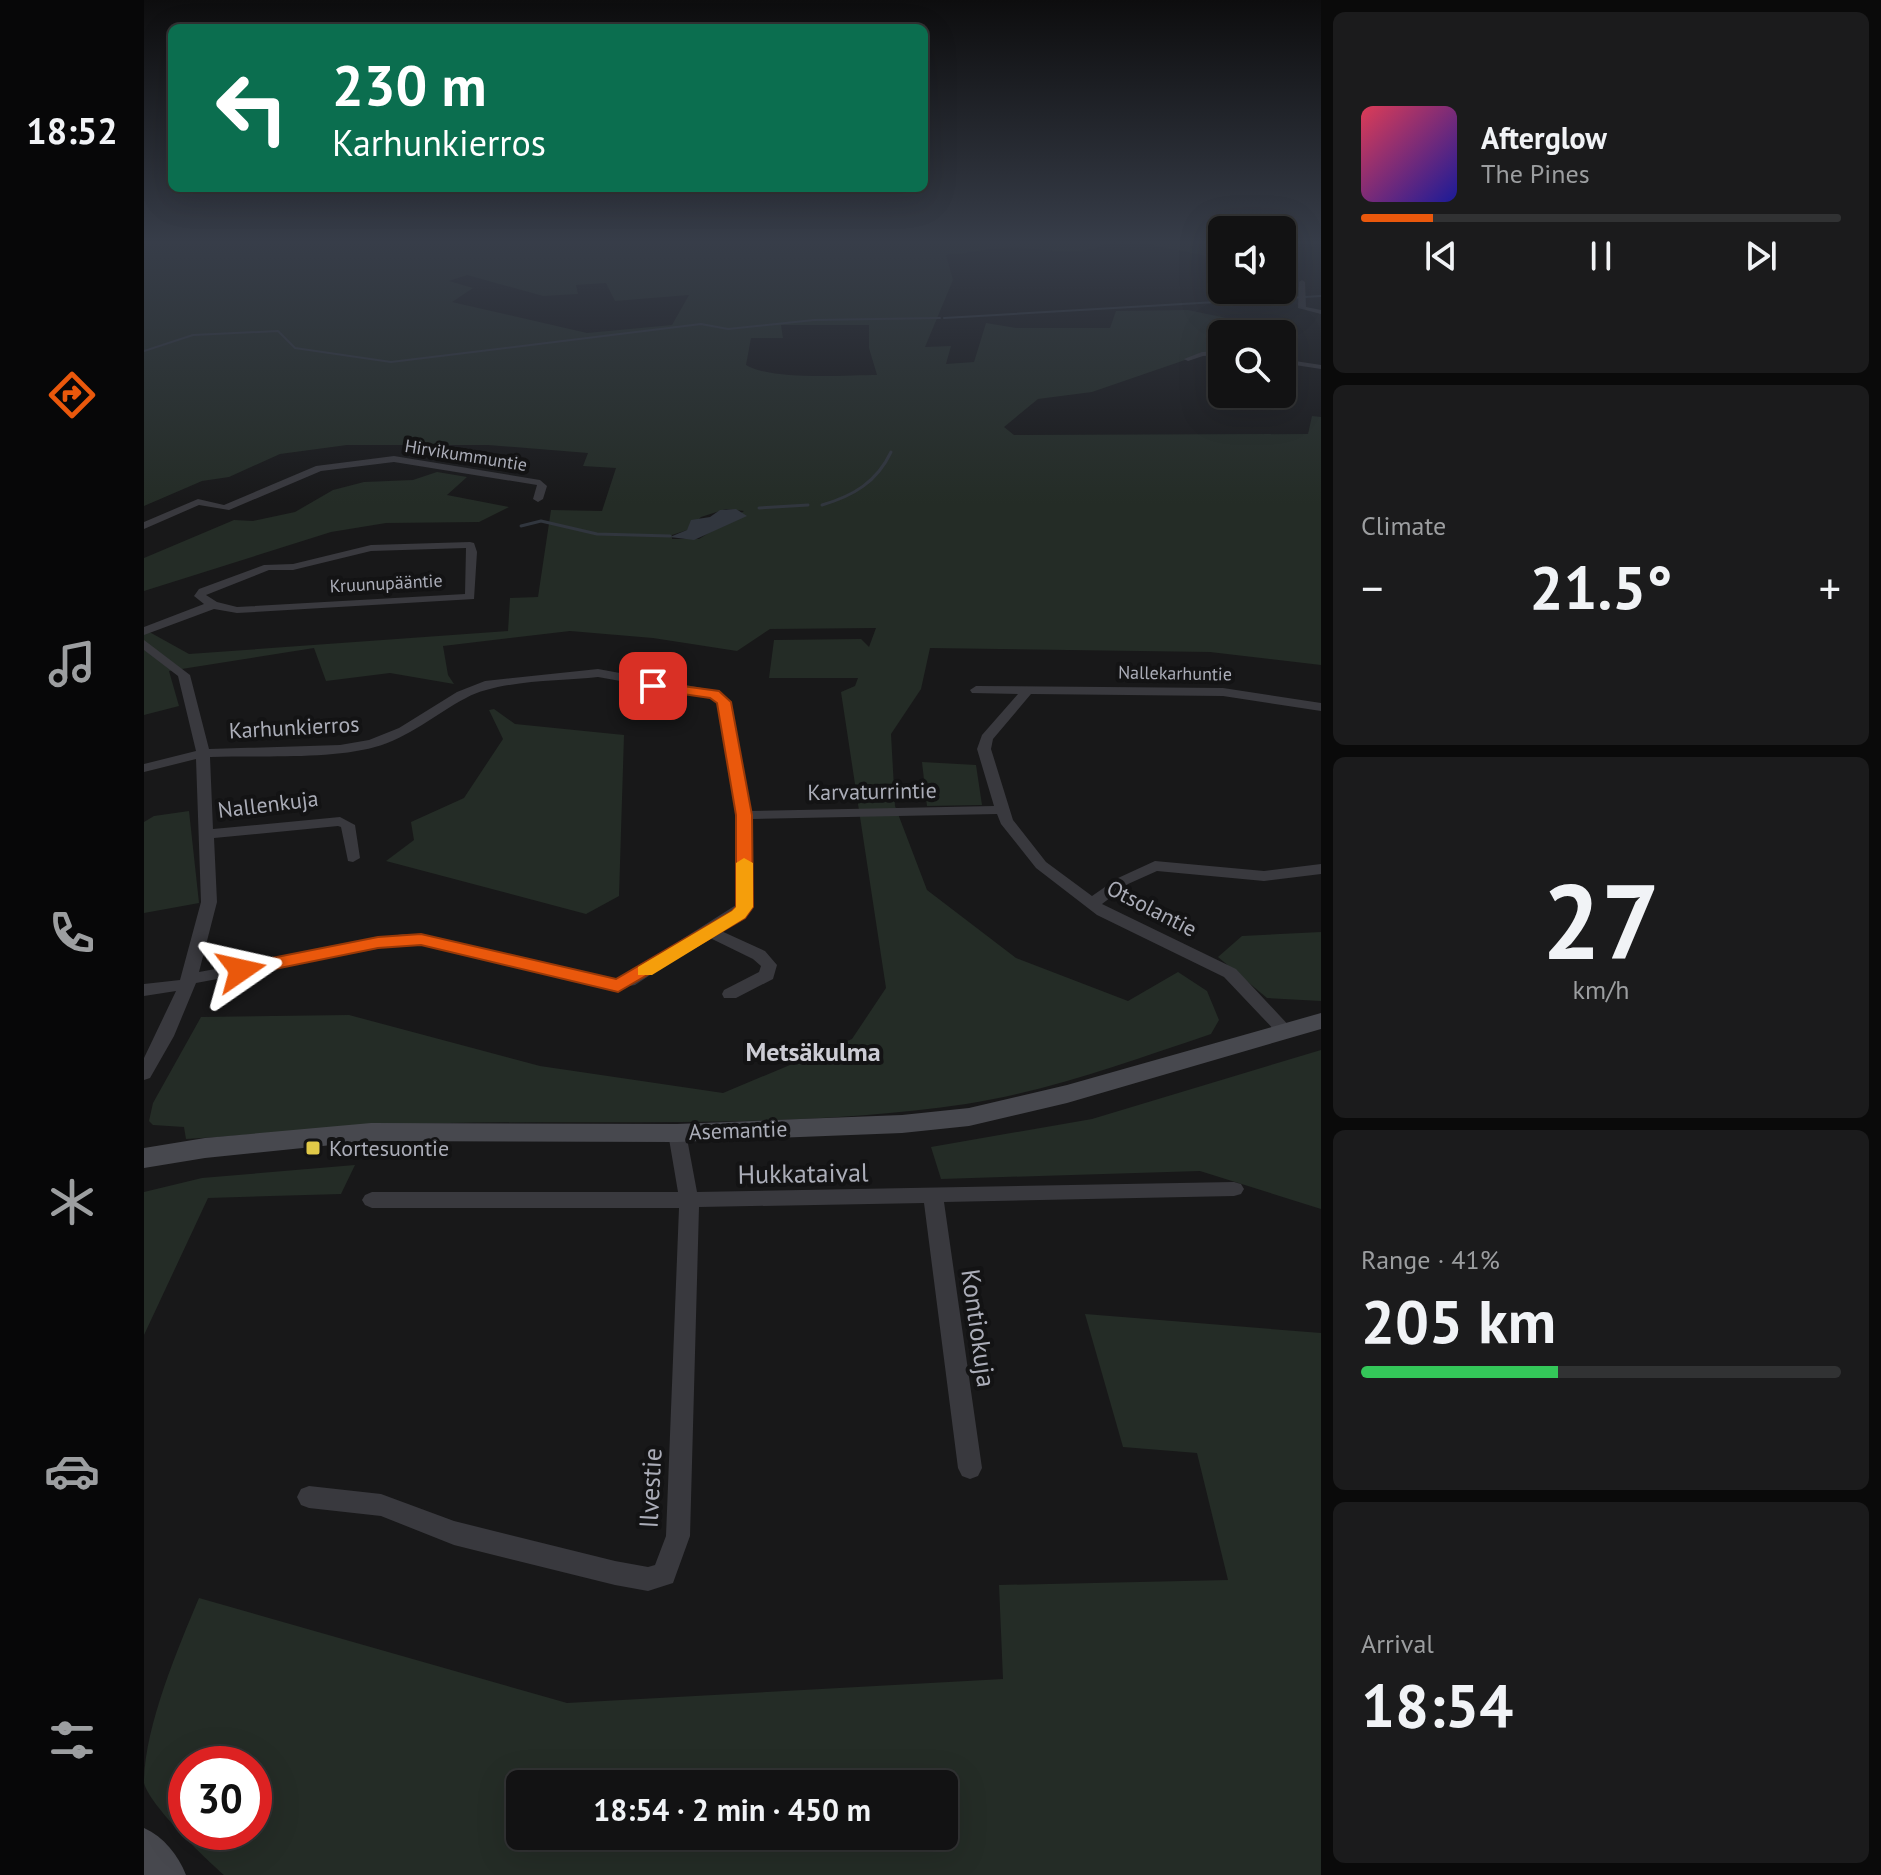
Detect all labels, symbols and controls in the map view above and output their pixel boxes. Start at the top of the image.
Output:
text: 230 m [332,49,487,121]
icon: left [200,56,304,160]
text: 18:52 [26,107,118,154]
text: Afterglow [1481,118,1607,157]
text: Karhunkierros [332,119,546,166]
text: The Pines [1481,157,1590,190]
map controls [1208,216,1296,408]
button: sound [1208,216,1296,304]
icon: previous [1419,234,1463,278]
icon: pause [1579,234,1623,278]
icon: next [1739,234,1783,278]
button: search [1208,320,1296,408]
icon: directions [44,367,100,423]
street label: Hirvikummuntie [403,434,529,476]
text: Climate [1361,509,1446,542]
text: 21.5° [1529,548,1673,626]
text: − [1361,559,1383,616]
text: + [1819,559,1841,616]
street label: Kruunupääntie [329,569,443,597]
icon: music [44,636,100,692]
pin [619,652,687,720]
street label: Nallekarhuntie [1118,661,1232,685]
icon: arrive [631,664,675,708]
street label: Karhunkierros [228,710,360,744]
street label: Karvaturrintie [807,776,937,806]
street label: Nallenkuja [216,784,320,824]
text: 27 [1542,853,1660,988]
street label: Otsolantie [1102,873,1202,943]
icon: phone [44,905,100,961]
position arrow [199,928,283,1012]
text: km/h [1573,973,1630,1006]
district label: Metsäkulma [745,1035,881,1068]
street label: Asemantie [688,1114,788,1146]
place label: Kortesuontie [329,1134,449,1162]
marker: Kortesuontie [304,1139,322,1157]
street label: Hukkataival [737,1155,869,1191]
icon: climate [44,1174,100,1230]
text: Range · 41% [1361,1243,1500,1276]
street label: Kontiokuja [954,1267,1004,1389]
text: 205 km [1361,1282,1556,1360]
icon: car [44,1443,100,1499]
street label: Ilvestie [631,1447,669,1529]
text: Arrival [1361,1627,1434,1660]
text: 18:54 [1361,1666,1513,1744]
icon: filters [44,1712,100,1768]
speed limit sign: 30 [168,1746,272,1850]
text: 18:54 · 2 min · 450 m [593,1790,871,1829]

